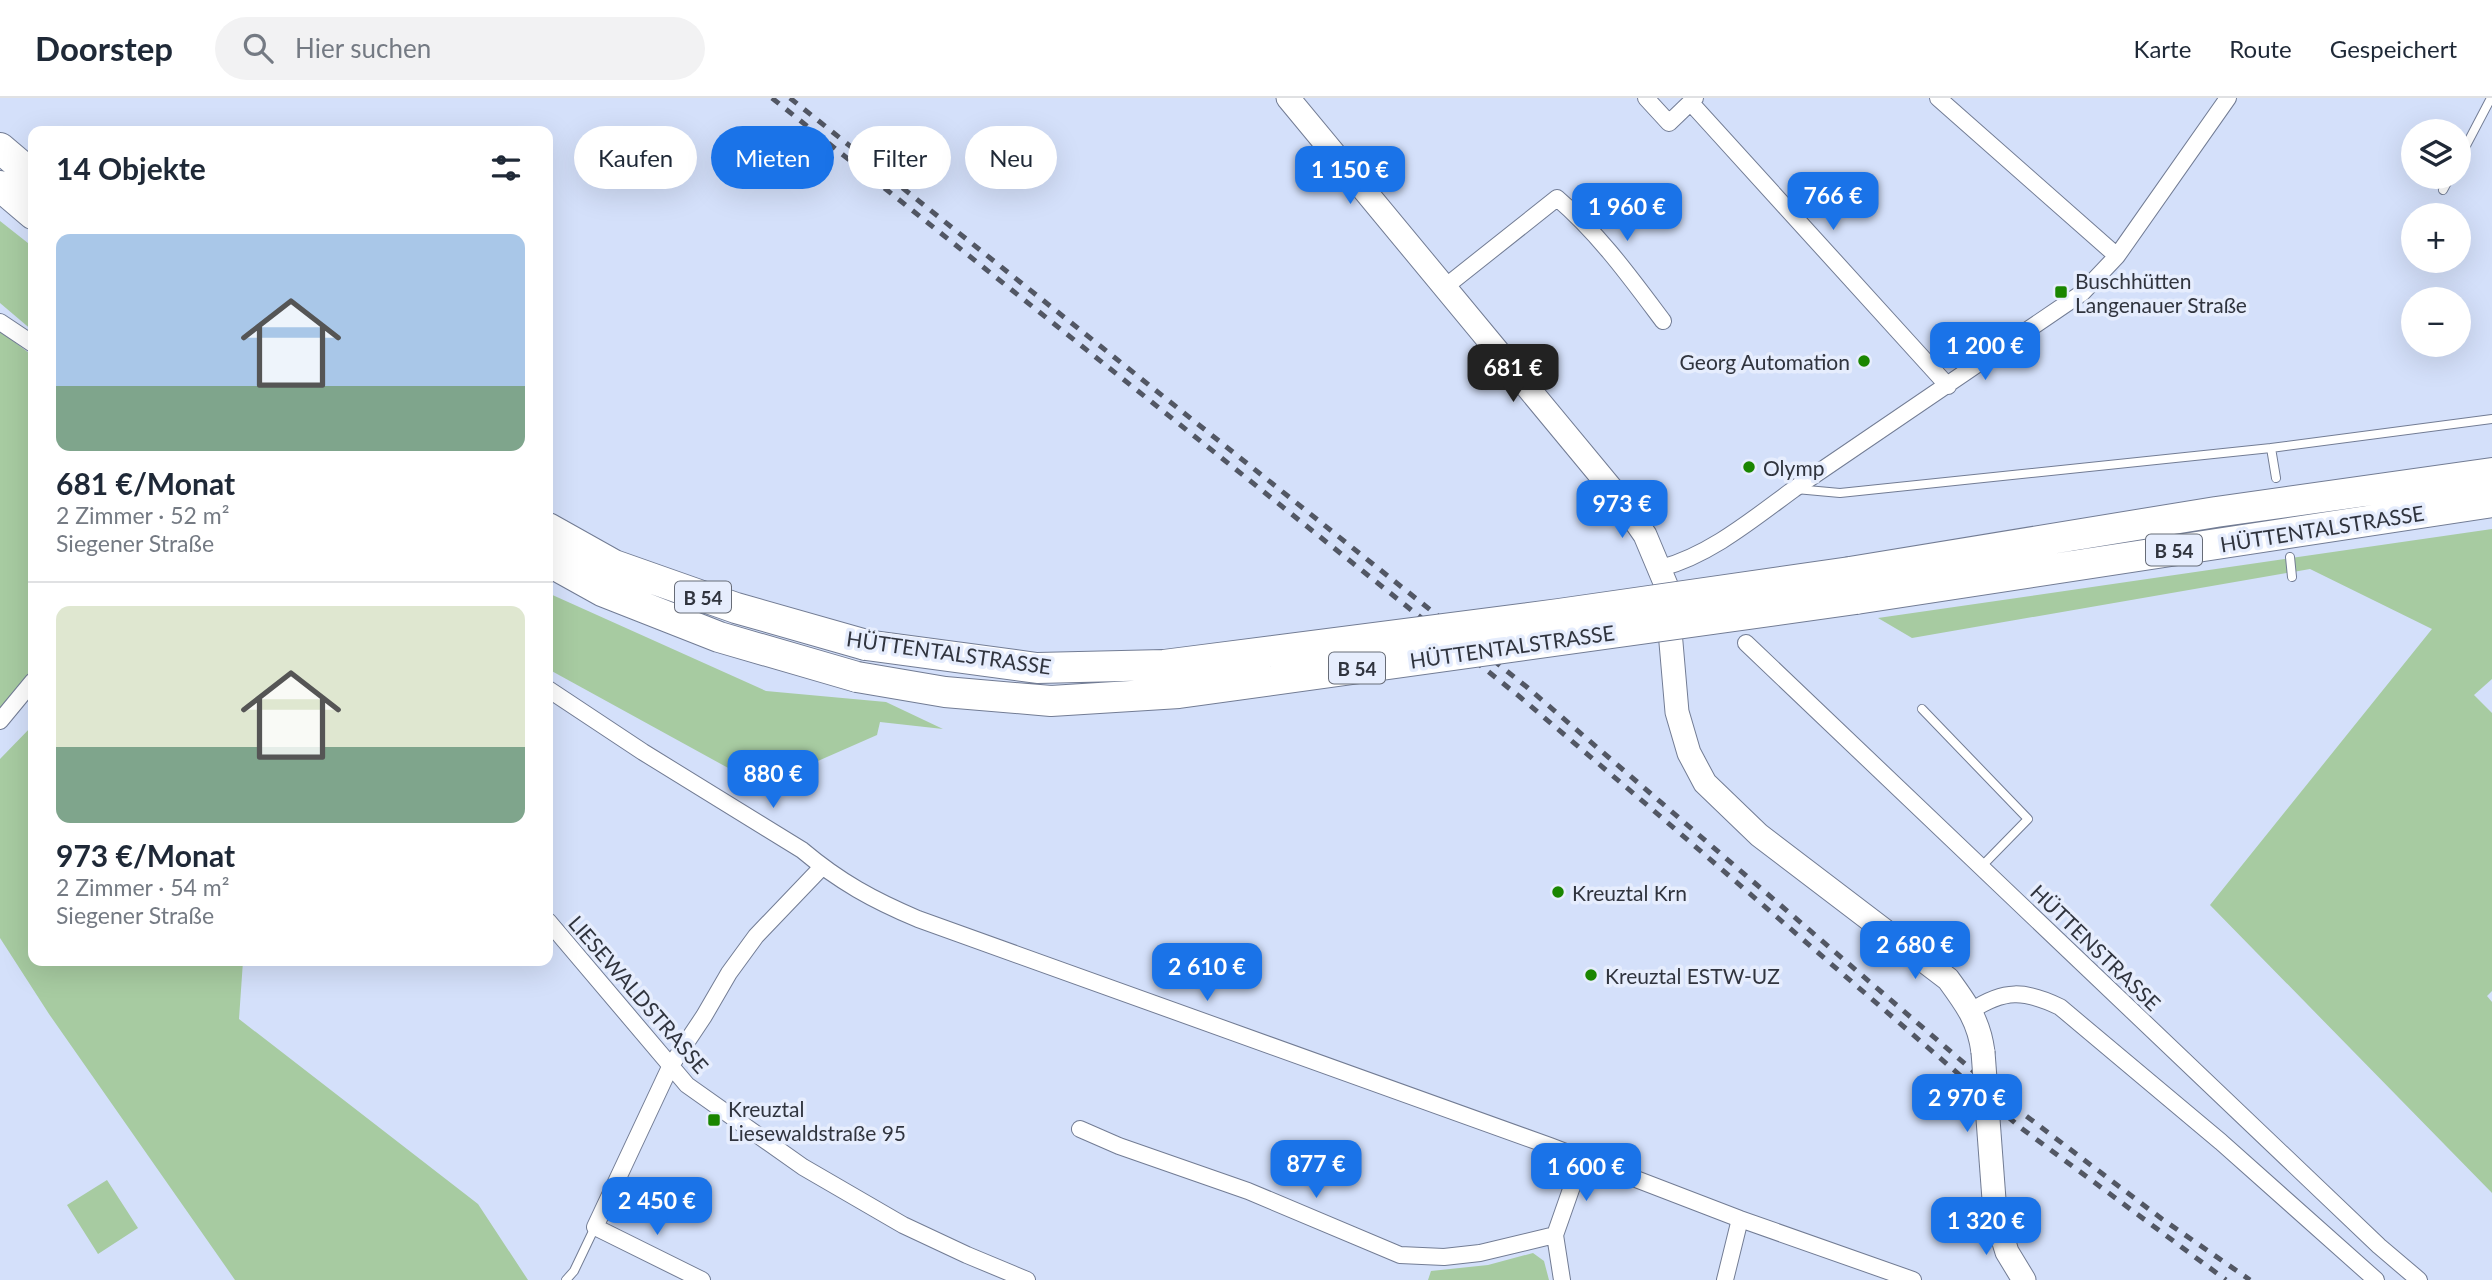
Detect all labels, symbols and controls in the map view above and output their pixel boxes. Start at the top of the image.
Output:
search box [215,17,705,80]
text: Doorstep [35,28,173,68]
icon: search [239,29,277,67]
text: Hier suchen [295,32,431,64]
text: Karte [2134,34,2191,63]
text: Route [2229,34,2292,63]
text: Gespeichert [2330,34,2457,63]
map controls [2401,119,2471,357]
button: layers [2401,119,2471,189]
chip: Kaufen [574,126,697,189]
chip: Mieten [711,126,834,189]
chip: Filter [848,126,951,189]
chip: Neu [965,126,1057,189]
pin: 1 150 € [1285,146,1415,206]
icon: filters [487,149,525,187]
text: 14 Objekte [56,150,206,186]
text: 1 150 € [1311,155,1389,183]
pin: 766 € [1784,172,1882,232]
text: 766 € [1804,181,1862,209]
pin: 1 960 € [1562,184,1692,243]
text: 1 960 € [1588,192,1666,220]
button: + [2401,203,2471,273]
place label: Buschhütten Langenauer Straße [2075,268,2247,317]
icon: home [228,280,354,406]
marker: Buschhütten Langenauer Straße [2053,284,2069,300]
button: − [2401,287,2471,357]
pin: 1 200 € [1920,322,2050,382]
text: 1 200 € [1946,331,2024,359]
pin: 681 € [1464,344,1562,404]
place label: Georg Automation [1680,349,1850,374]
text: 681 € [1484,353,1542,381]
marker: Georg Automation [1856,353,1872,369]
place label: Olymp [1763,455,1824,480]
marker: Olymp [1741,459,1757,475]
text: 681 €/Monat [56,465,235,501]
pin: 973 € [1573,480,1671,540]
text: 973 € [1593,489,1651,517]
street label: HÜTTENTALSTRASSE [2218,500,2426,556]
text: 2 Zimmer · 52 m² [56,501,229,529]
text: Siegener Straße [56,529,214,557]
road number: B 54 [2146,534,2202,565]
road number: B 54 [675,582,731,612]
street label: HÜTTENTALSTRASSE [1408,619,1616,673]
street label: HÜTTENTALSTRASSE [845,625,1053,679]
icon: home [228,652,354,778]
road number: B 54 [1329,652,1385,684]
pin: 880 € [724,750,822,810]
text: 880 € [744,759,802,787]
text: 973 €/Monat [56,837,235,873]
text: 2 Zimmer · 54 m² [56,873,229,901]
street label: HÜTTENSTRASSE [2026,879,2166,1015]
place label: Kreuztal Krn [1572,880,1687,905]
marker: Kreuztal Krn [1550,884,1566,900]
text: Siegener Straße [56,901,214,929]
street label: LIESEWALDSTRASSE [564,910,714,1078]
pin: 2 680 € [1850,922,1980,981]
text: 2 680 € [1876,930,1954,958]
pin: 2 610 € [1142,944,1272,1003]
text: 2 610 € [1168,952,1246,980]
place label: Kreuztal ESTW-UZ [1605,963,1780,988]
marker: Kreuztal ESTW-UZ [1583,967,1599,983]
pin: 2 970 € [1902,1074,2032,1134]
text: 2 970 € [1928,1083,2006,1111]
place label: Kreuztal Liesewaldstraße 95 [728,1096,906,1145]
marker: Kreuztal Liesewaldstraße 95 [706,1112,722,1128]
pin: 877 € [1267,1140,1365,1200]
pin: 1 600 € [1521,1144,1651,1203]
text: 877 € [1287,1149,1345,1177]
text: 1 600 € [1547,1152,1625,1180]
pin: 2 450 € [592,1178,722,1237]
text: 2 450 € [618,1186,696,1214]
pin: 1 320 € [1921,1198,2051,1257]
text: 1 320 € [1947,1206,2025,1234]

